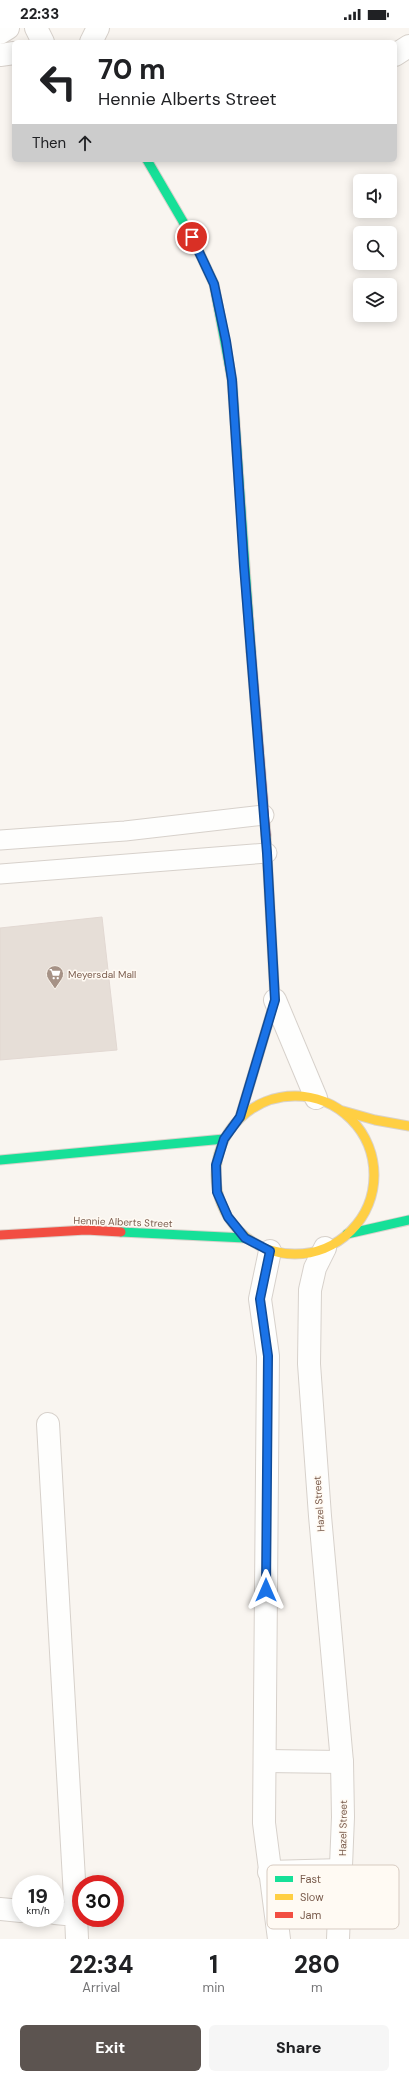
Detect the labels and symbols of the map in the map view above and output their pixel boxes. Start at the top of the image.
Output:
pin [175,220,209,254]
supermarket icon: Meyersdal Mall [45,964,65,989]
place label: Meyersdal Mall [68,968,136,981]
street label: Hennie Alberts Street [73,1214,173,1230]
street label: Hazel Street [311,1476,327,1532]
position arrow [245,1569,287,1611]
street label: Hazel Street [336,1800,350,1856]
legend [267,1865,399,1929]
text: Fast [300,1872,321,1886]
speed limit sign: 30 [72,1875,124,1927]
text: Slow [300,1890,324,1904]
text: Jam [300,1908,321,1922]

